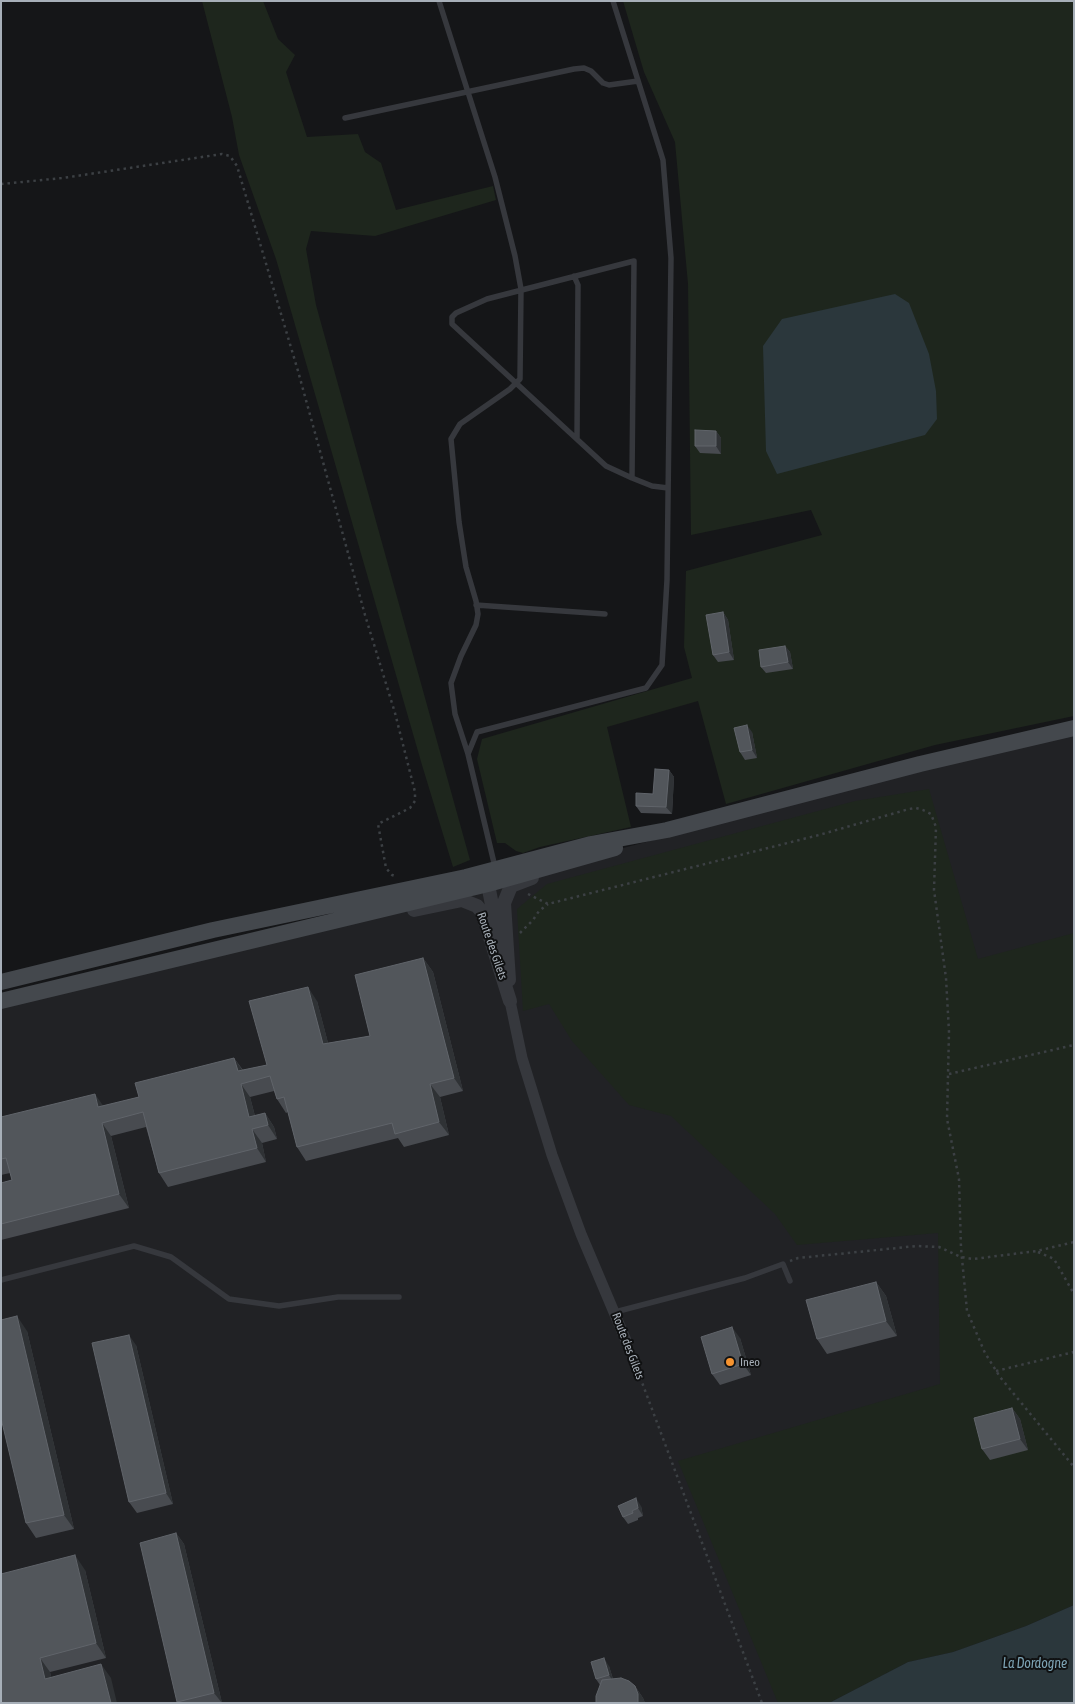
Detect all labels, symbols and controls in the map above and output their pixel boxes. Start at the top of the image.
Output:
street label: Route des Gilets [474,910,510,982]
street label: Route des Gilets [609,1311,647,1381]
place label: Ineo [740,1355,760,1369]
marker: Ineo [724,1356,736,1368]
water label: La Dordogne [1003,1656,1067,1672]

